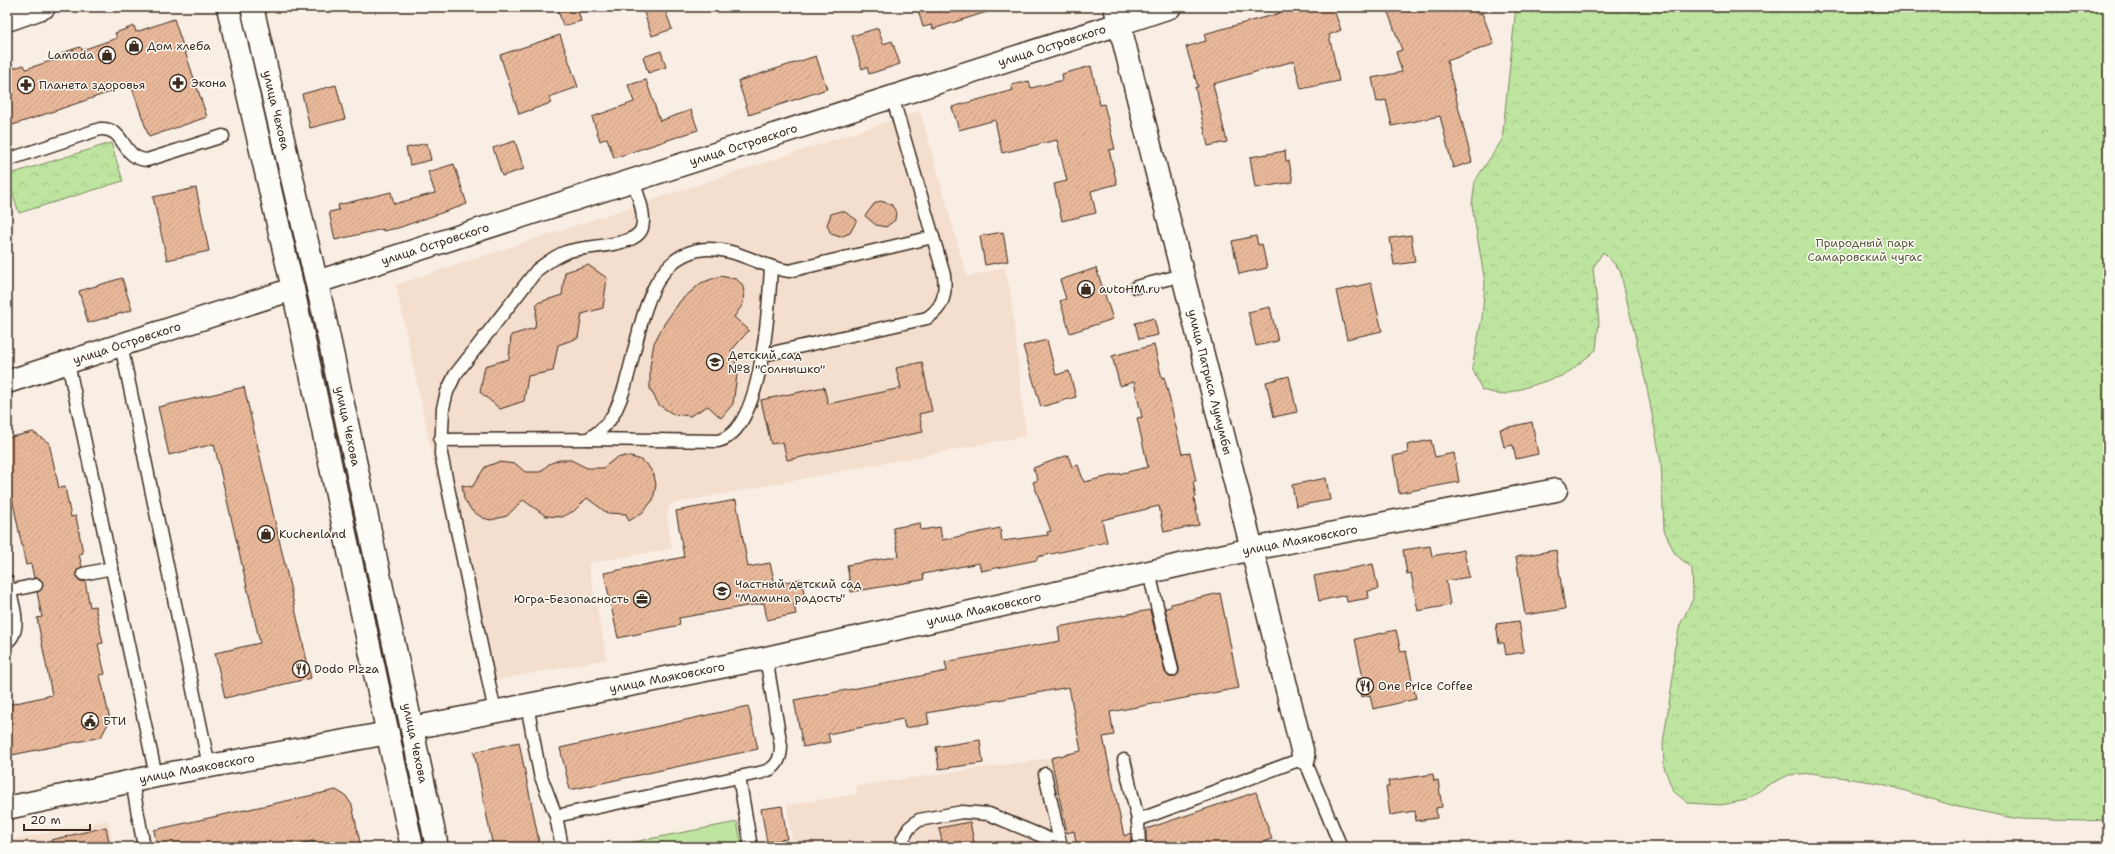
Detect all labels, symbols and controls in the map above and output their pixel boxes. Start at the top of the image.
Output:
street label: улица Островского [996,21,1108,70]
shop icon: Дом хлеба [124,36,144,56]
place label: Дом хлеба [147,38,211,54]
shop icon: Lamoda [97,45,117,65]
place label: Lamoda [47,47,95,63]
street label: улица Чехова [259,69,293,152]
pharmacy icon: Экона [168,73,188,93]
pharmacy icon: Планета здоровья [16,75,36,95]
place label: Экона [191,75,227,91]
place label: Планета здоровья [39,77,145,93]
street label: улица Островского [687,120,799,170]
street label: улица Островского [379,219,491,269]
park label: Природный парк Самаровский чугас [1807,235,1923,265]
shop icon: autoHM.ru [1076,279,1096,299]
place label: autoHM.ru [1099,281,1160,297]
street label: улица Патриса Лумумбы [1184,308,1236,456]
street label: улица Островского [71,318,183,368]
place label: Детский сад №8 "Солнышко" [728,347,825,377]
school or university icon: Детский сад №8 "Солнышко" [705,352,725,372]
street label: улица Чехова [331,385,364,468]
street label: улица Маяковского [1241,521,1359,559]
shop icon: Kuchenland [256,524,276,544]
place label: Kuchenland [279,526,347,542]
place label: Частный детский сад "Мамина радость" [735,576,862,606]
school or university icon: Частный детский сад "Мамина радость" [712,581,732,601]
office icon: Югра-Безопасность [632,589,652,609]
street label: улица Маяковского [925,589,1043,630]
place label: Югра-Безопасность [514,591,629,607]
street label: улица Маяковского [608,658,726,697]
restaurant icon: Dodo Pizza [291,659,311,679]
place label: Dodo Pizza [314,661,380,677]
restaurant icon: One Price Coffee [1355,676,1375,696]
place label: One Price Coffee [1378,678,1473,694]
street label: улица Чехова [399,702,431,785]
public building icon: БТИ [80,711,100,731]
place label: БТИ [103,713,126,729]
street label: улица Маяковского [138,750,256,787]
scale bar [24,806,90,832]
text: 20 m [30,812,61,828]

